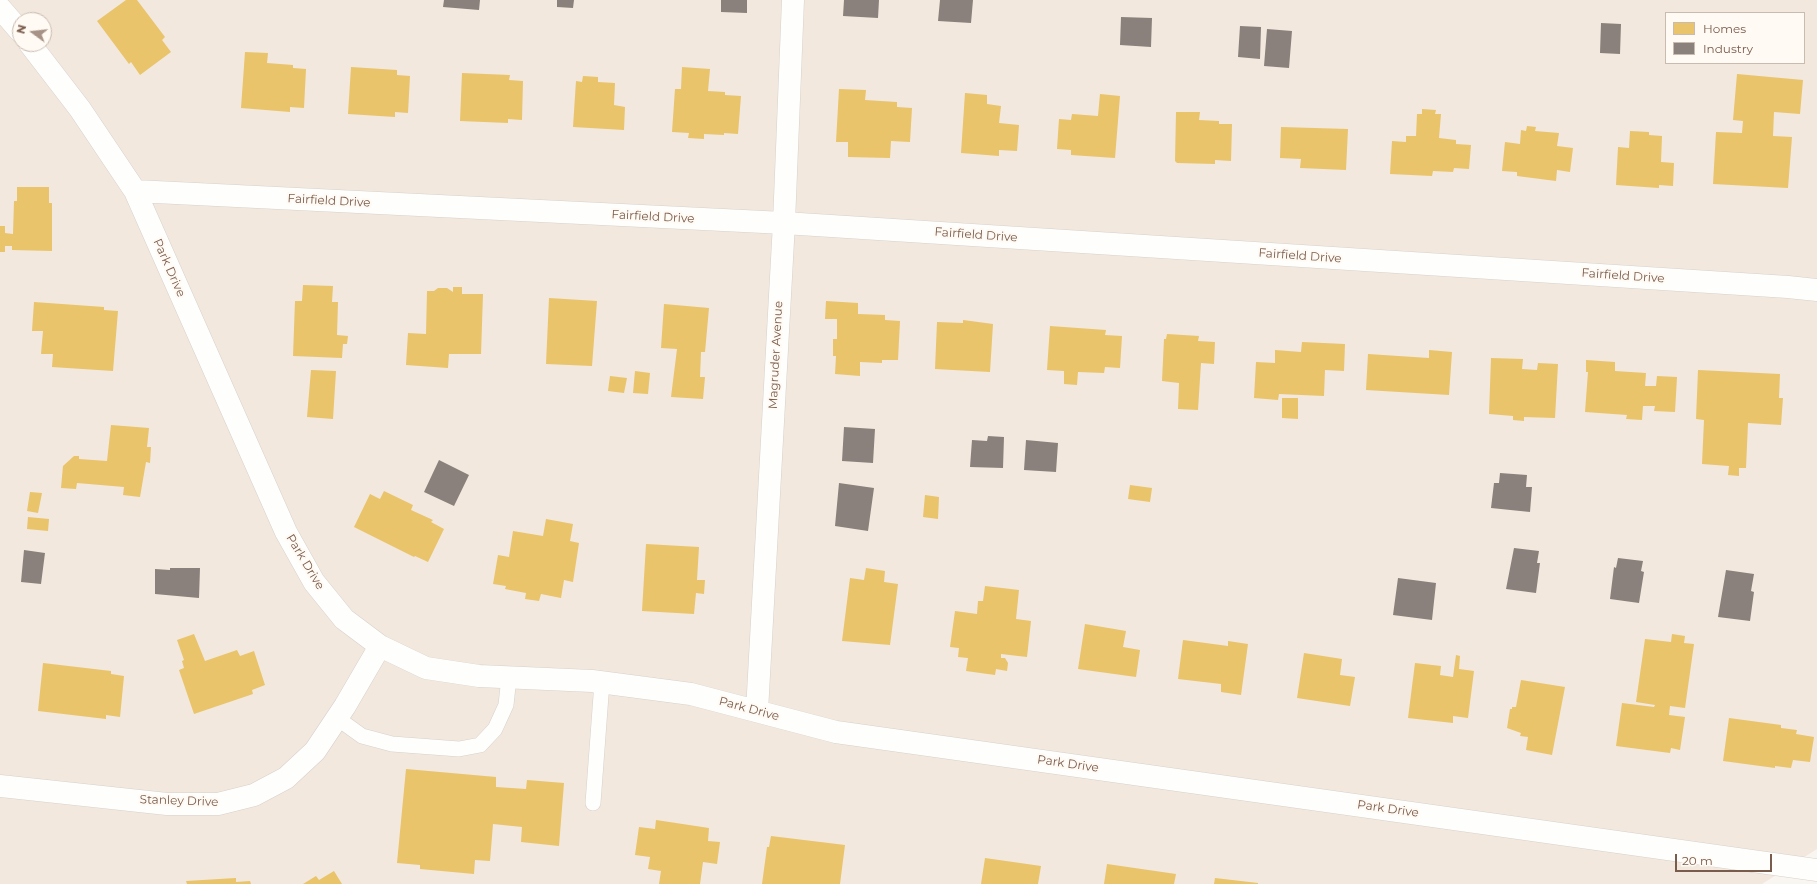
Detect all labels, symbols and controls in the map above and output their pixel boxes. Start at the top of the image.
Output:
north arrow [12,12,52,52]
legend [1665,12,1805,64]
text: Homes [1703,21,1746,36]
text: N [13,23,29,35]
text: Industry [1703,41,1753,56]
street label: Fairfield Drive [287,192,371,210]
street label: Fairfield Drive [611,208,695,226]
street label: Fairfield Drive [934,225,1018,245]
street label: Park Drive [150,237,188,299]
street label: Fairfield Drive [1258,246,1342,266]
street label: Fairfield Drive [1581,266,1665,286]
street label: Magruder Avenue [766,301,786,409]
street label: Park Drive [283,532,327,592]
street label: Park Drive [717,694,781,724]
street label: Park Drive [1036,753,1100,775]
street label: Stanley Drive [139,792,219,810]
street label: Park Drive [1356,798,1420,820]
scale bar [1677,846,1774,872]
text: 20 m [1682,853,1713,868]

